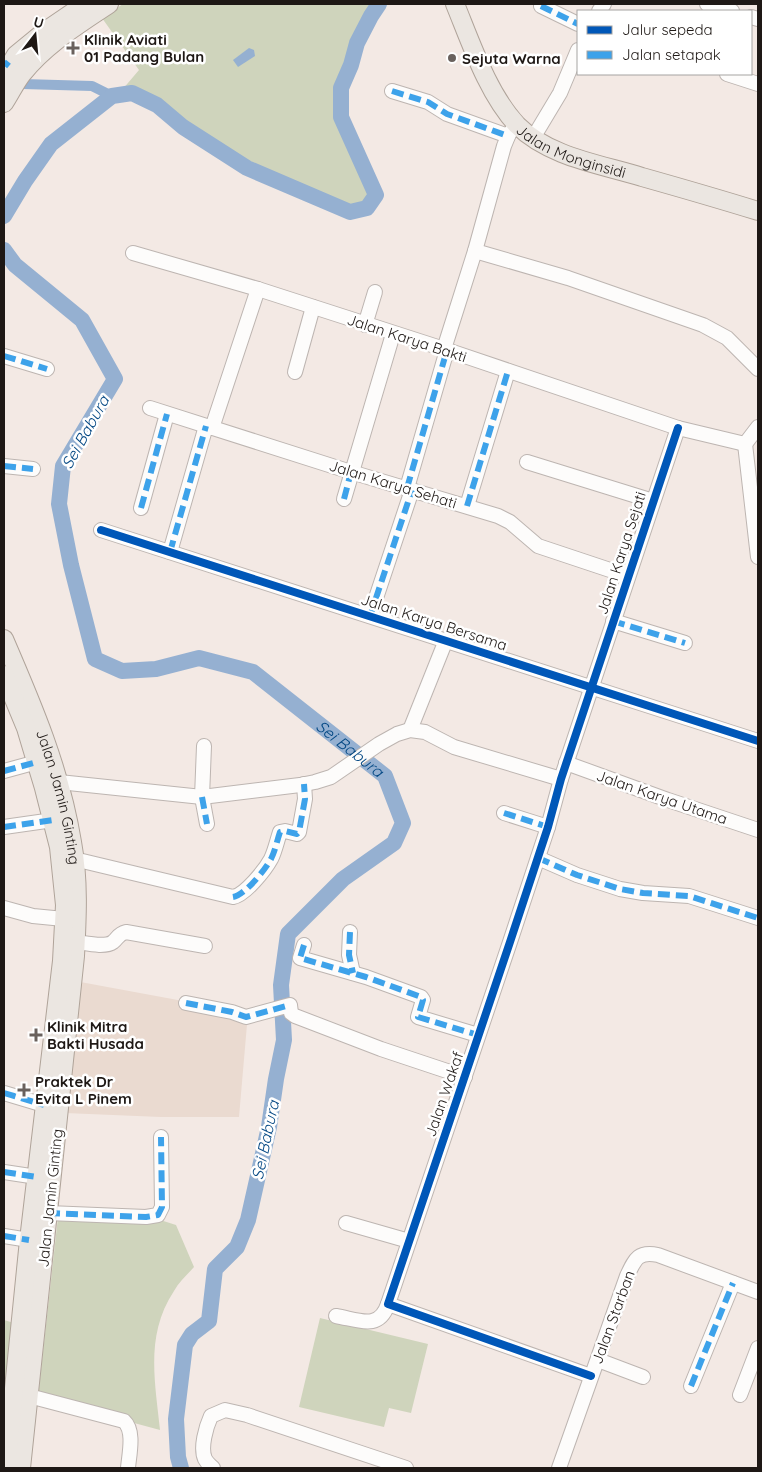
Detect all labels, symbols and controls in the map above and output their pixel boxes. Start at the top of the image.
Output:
north arrow [10,10,60,60]
legend [577,10,752,75]
text: U [31,12,46,33]
text: Jalur sepeda [622,20,713,39]
place label: Klinik Aviati 01 Padang Bulan [84,30,204,66]
marker: Klinik Aviati 01 Padang Bulan [66,41,80,55]
text: Jalan setapak [622,45,721,64]
place label: Sejuta Warna [462,49,561,68]
marker: Sejuta Warna [446,52,458,64]
street label: Jalan Monginsidi [513,120,628,181]
street label: Jalan Karya Bakti [345,310,469,366]
water label: Sei Babura [57,391,114,472]
street label: Jalan Karya Sehati [327,456,459,512]
street label: Jalan Karya Sejati [592,489,650,617]
street label: Jalan Karya Bersama [358,589,510,655]
water label: Sei Babura [312,716,389,782]
street label: Jalan Jamin Ginting [32,727,85,866]
street label: Jalan Karya Utama [594,766,730,828]
place label: Klinik Mitra Bakti Husada [47,1017,144,1053]
marker: Klinik Mitra Bakti Husada [29,1028,43,1042]
street label: Jalan Wakaf [421,1048,468,1139]
place label: Praktek Dr Evita L Pinem [35,1072,132,1108]
marker: Praktek Dr Evita L Pinem [17,1083,31,1097]
water label: Sei Babura [247,1097,283,1181]
street label: Jalan Jamin Ginting [33,1128,67,1268]
street label: Jalan Starban [587,1268,639,1366]

